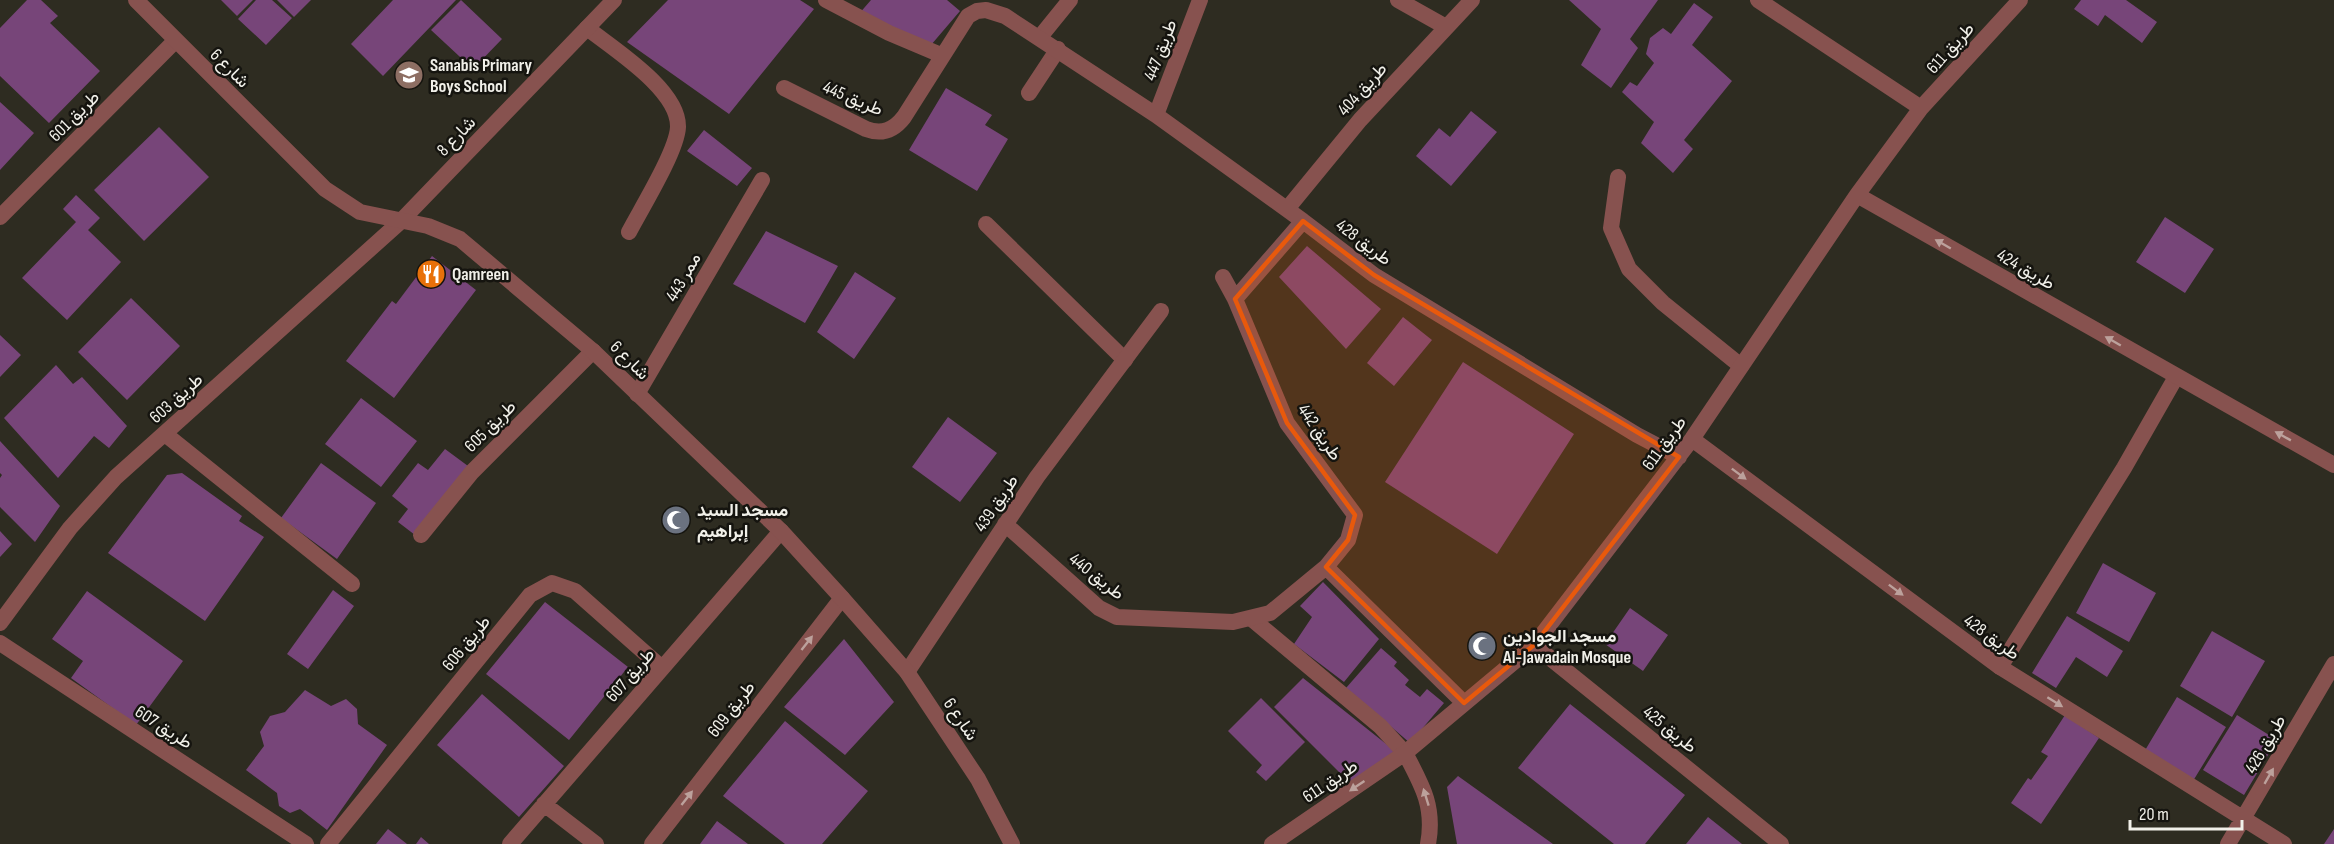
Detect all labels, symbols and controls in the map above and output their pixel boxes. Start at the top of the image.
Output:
street label: طريق 447 [1139,17,1182,83]
street label: طريق 611 [1922,18,1979,78]
street label: شارع 6 [205,44,254,93]
place label: Sanabis Primary Boys School [430,55,532,97]
street label: طريق 404 [1333,58,1392,120]
school or university icon: Sanabis Primary Boys School [393,59,425,91]
street label: طريق 445 [820,76,886,121]
street label: طريق 601 [45,87,104,146]
street label: شارع 8 [432,112,481,161]
street label: طريق 428 [1332,215,1396,270]
one-way arrow [1935,239,1951,250]
street label: طريق 424 [1993,244,2058,294]
street label: ممر 443 [661,249,706,305]
restaurant icon: Qamreen [415,258,447,290]
place label: Qamreen [452,264,509,285]
street label: شارع 6 [605,336,654,385]
one-way arrow [2104,336,2121,346]
street label: طريق 603 [145,369,207,428]
street label: طريق 605 [460,396,520,456]
street label: طريق 442 [1293,400,1346,465]
street label: طريق 611 [1638,412,1691,474]
one-way arrow [2274,431,2291,441]
one-way arrow [1732,468,1747,480]
street label: طريق 439 [970,471,1023,536]
place label: مسجد السيد إبراهيم [697,500,789,543]
mosque icon: مسجد السيد إبراهيم [660,504,692,536]
street label: طريق 440 [1065,548,1128,604]
one-way arrow [1888,584,1903,596]
street label: طريق 428 [1960,610,2024,665]
street label: طريق 606 [438,612,495,675]
place label: مسجد الجوادين Al-Jawadain Mosque [1502,626,1631,668]
mosque icon: مسجد الجوادين Al-Jawadain Mosque [1466,630,1498,662]
one-way arrow [800,636,812,651]
street label: طريق 607 [601,644,659,706]
street label: طريق 609 [703,677,760,741]
street label: شارع 6 [938,694,982,745]
one-way arrow [2047,697,2064,708]
street label: طريق 607 [131,701,196,754]
street label: طريق 425 [1638,701,1701,757]
street label: طريق 426 [2240,711,2291,777]
street label: طريق 611 [1299,756,1362,807]
one-way arrow [2264,767,2274,784]
one-way arrow [1349,780,1365,791]
one-way arrow [1421,788,1430,806]
one-way arrow [681,790,693,805]
scale bar [2130,793,2242,831]
text: 20 m [2139,804,2169,825]

